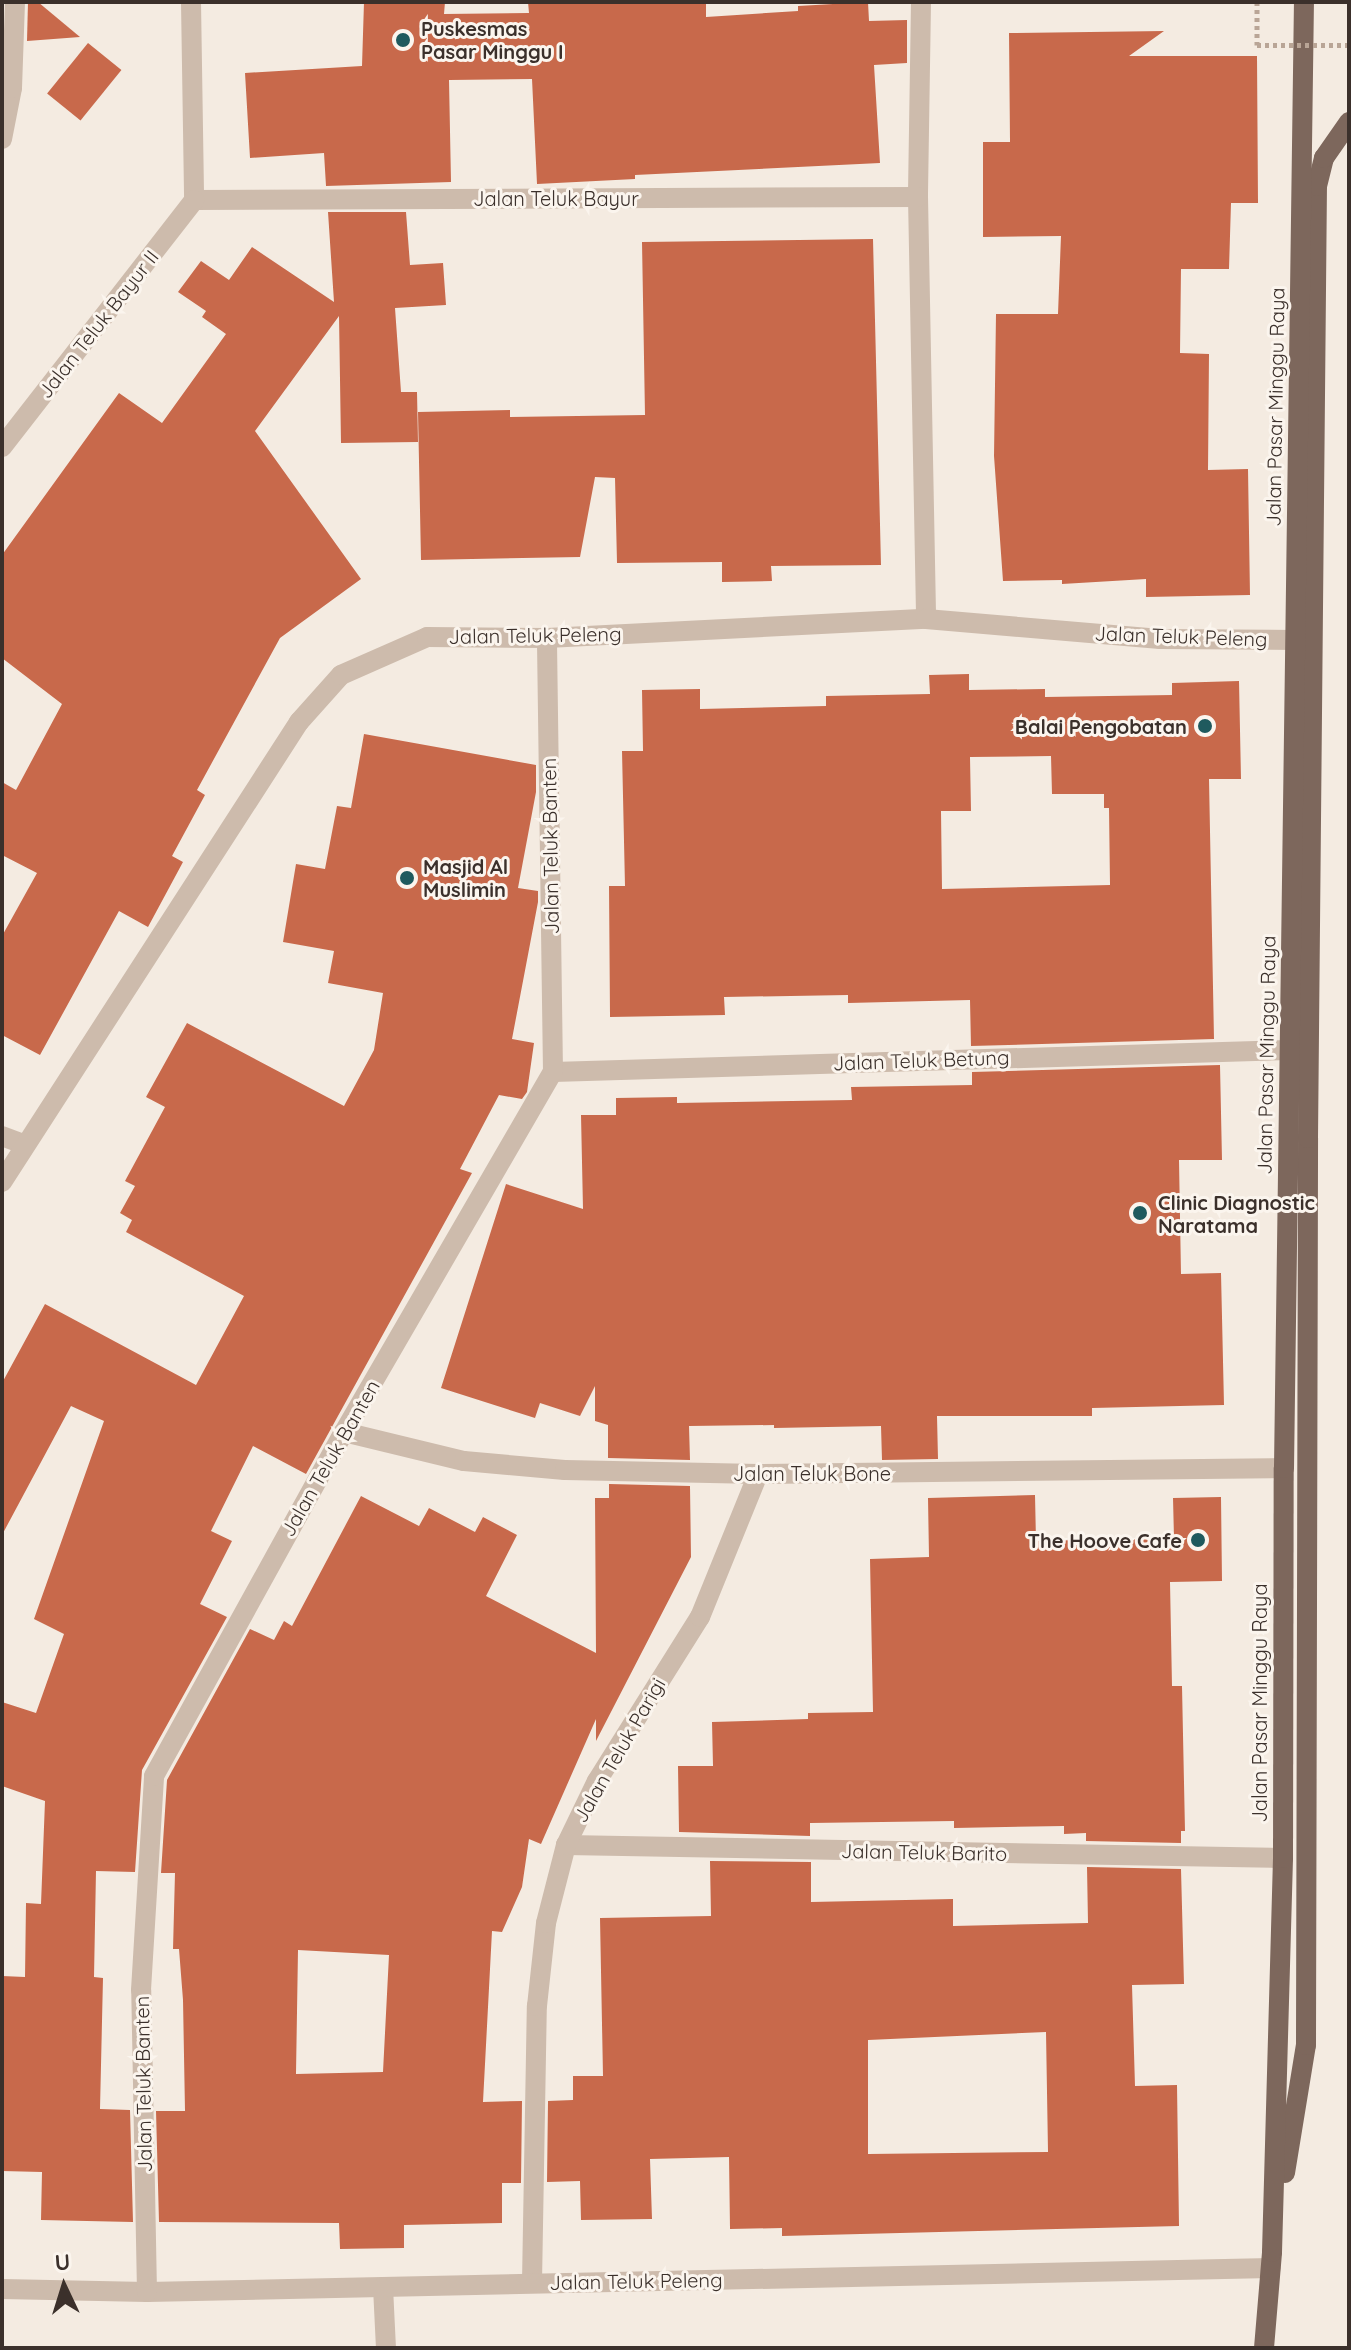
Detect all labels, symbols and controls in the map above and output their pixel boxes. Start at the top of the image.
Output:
place label: Puskesmas Pasar Minggu I [421,16,563,63]
marker: Puskesmas Pasar Minggu I [392,29,414,51]
street label: Jalan Teluk Bayur [473,186,639,210]
street label: Jalan Teluk Bayur II [33,245,163,403]
street label: Jalan Pasar Minggu Raya [1261,287,1289,527]
street label: Jalan Teluk Peleng [448,621,622,649]
street label: Jalan Teluk Peleng [1094,621,1268,651]
place label: Balai Pengobatan [1015,714,1187,738]
marker: Balai Pengobatan [1194,715,1216,737]
street label: Jalan Teluk Banten [536,758,564,934]
place label: Masjid Al Muslimin [423,854,508,901]
marker: Masjid Al Muslimin [398,869,416,887]
street label: Jalan Pasar Minggu Raya [1252,935,1280,1175]
street label: Jalan Teluk Betung [832,1045,1010,1075]
place label: Clinic Diagnostic Naratama [1158,1190,1315,1237]
marker: Clinic Diagnostic Naratama [1129,1202,1151,1224]
street label: Jalan Teluk Banten [275,1376,385,1540]
street label: Jalan Teluk Bone [733,1461,891,1485]
place label: The Hoove Cafe [1028,1528,1182,1552]
marker: The Hoove Cafe [1189,1531,1207,1549]
street label: Jalan Pasar Minggu Raya [1247,1583,1271,1823]
street label: Jalan Teluk Parigi [568,1673,670,1827]
street label: Jalan Teluk Barito [841,1839,1007,1865]
street label: Jalan Teluk Banten [129,1996,157,2172]
north arrow [24,2246,104,2326]
text: U [54,2248,71,2277]
street label: Jalan Teluk Peleng [549,2267,723,2295]

